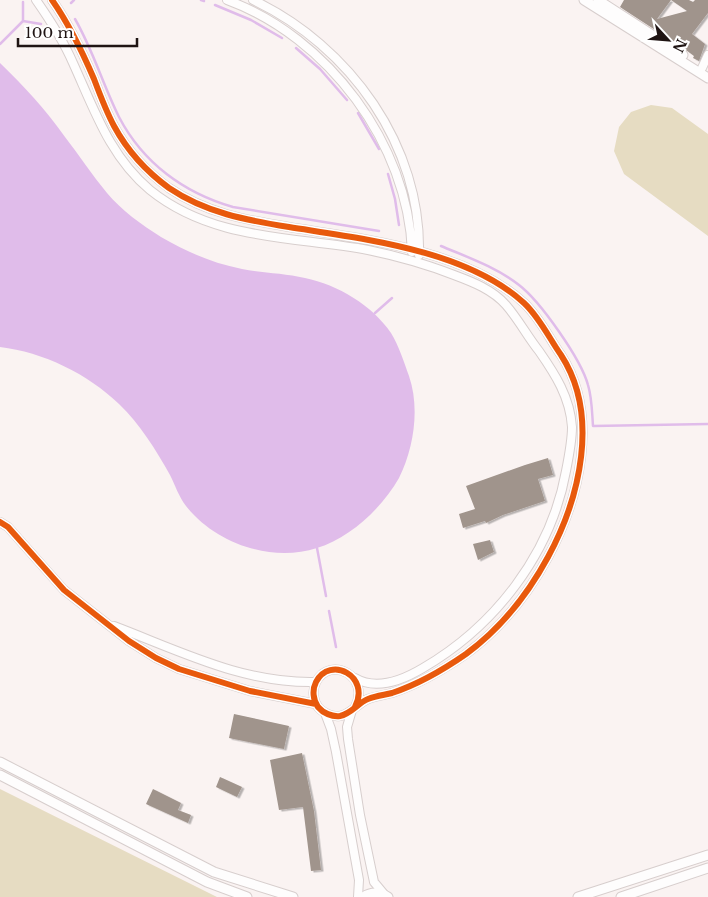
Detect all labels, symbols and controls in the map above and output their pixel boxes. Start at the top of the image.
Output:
scale bar [18,15,136,47]
north arrow [643,15,693,65]
text: 100 m [25,23,74,42]
text: N [669,36,691,56]

